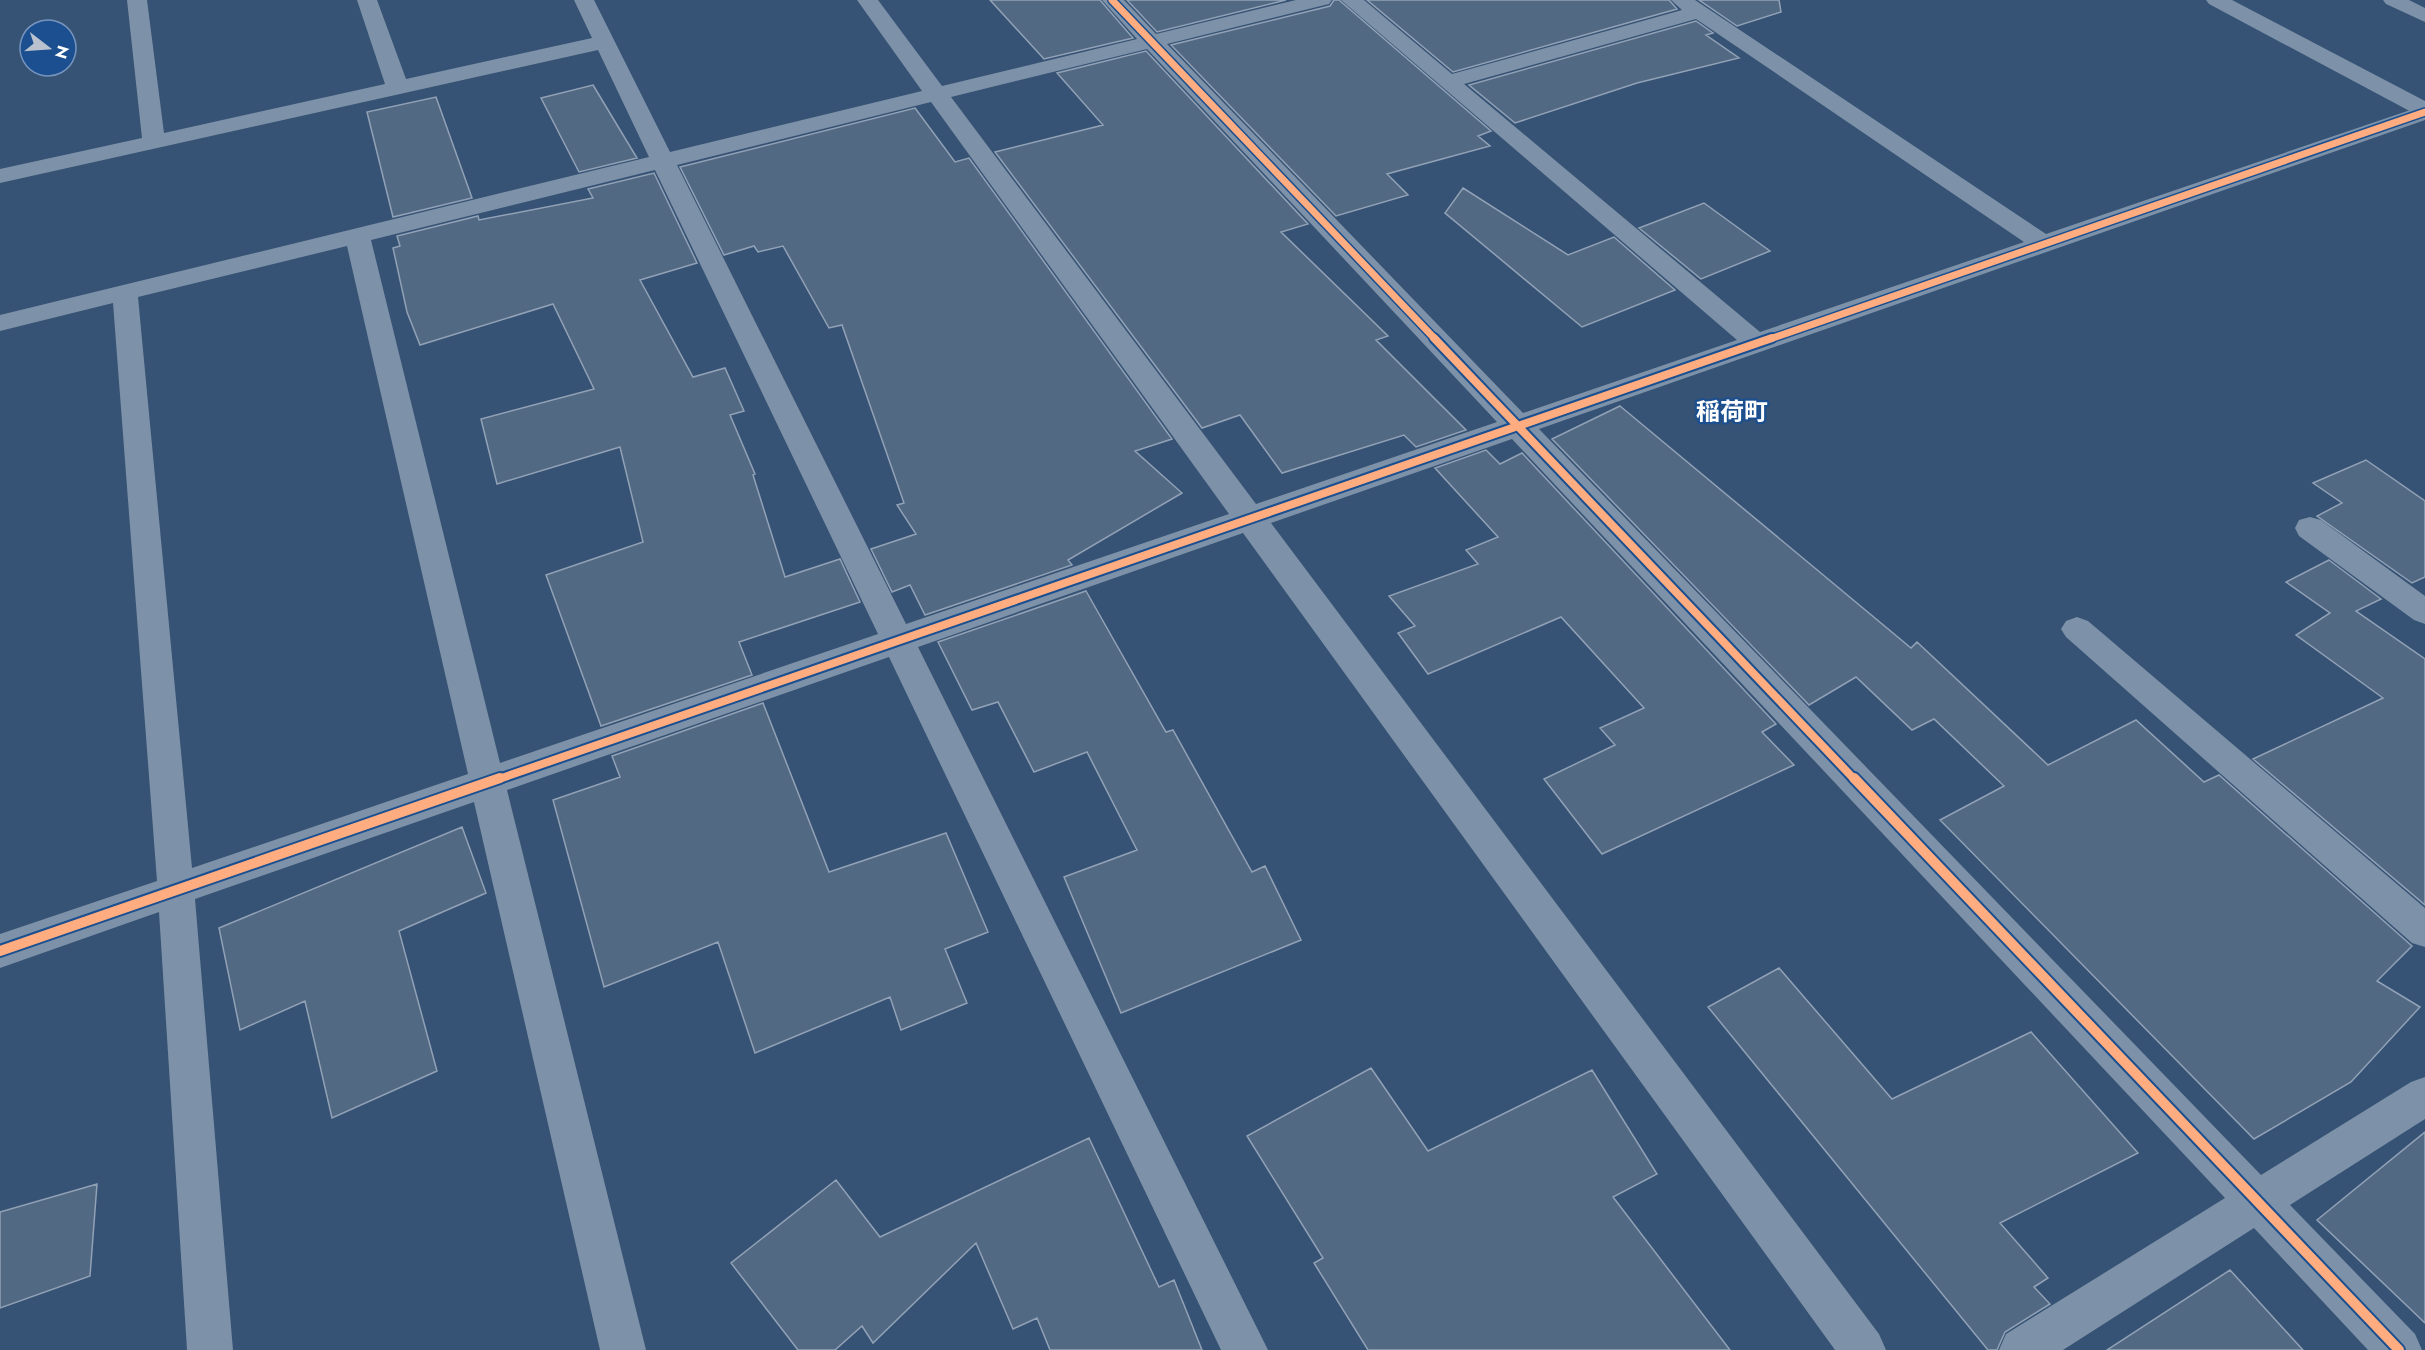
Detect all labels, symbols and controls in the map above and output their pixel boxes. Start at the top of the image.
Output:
north arrow [18,18,78,78]
text: N [49,43,75,62]
district label: 稲荷町 [1696,394,1768,429]

